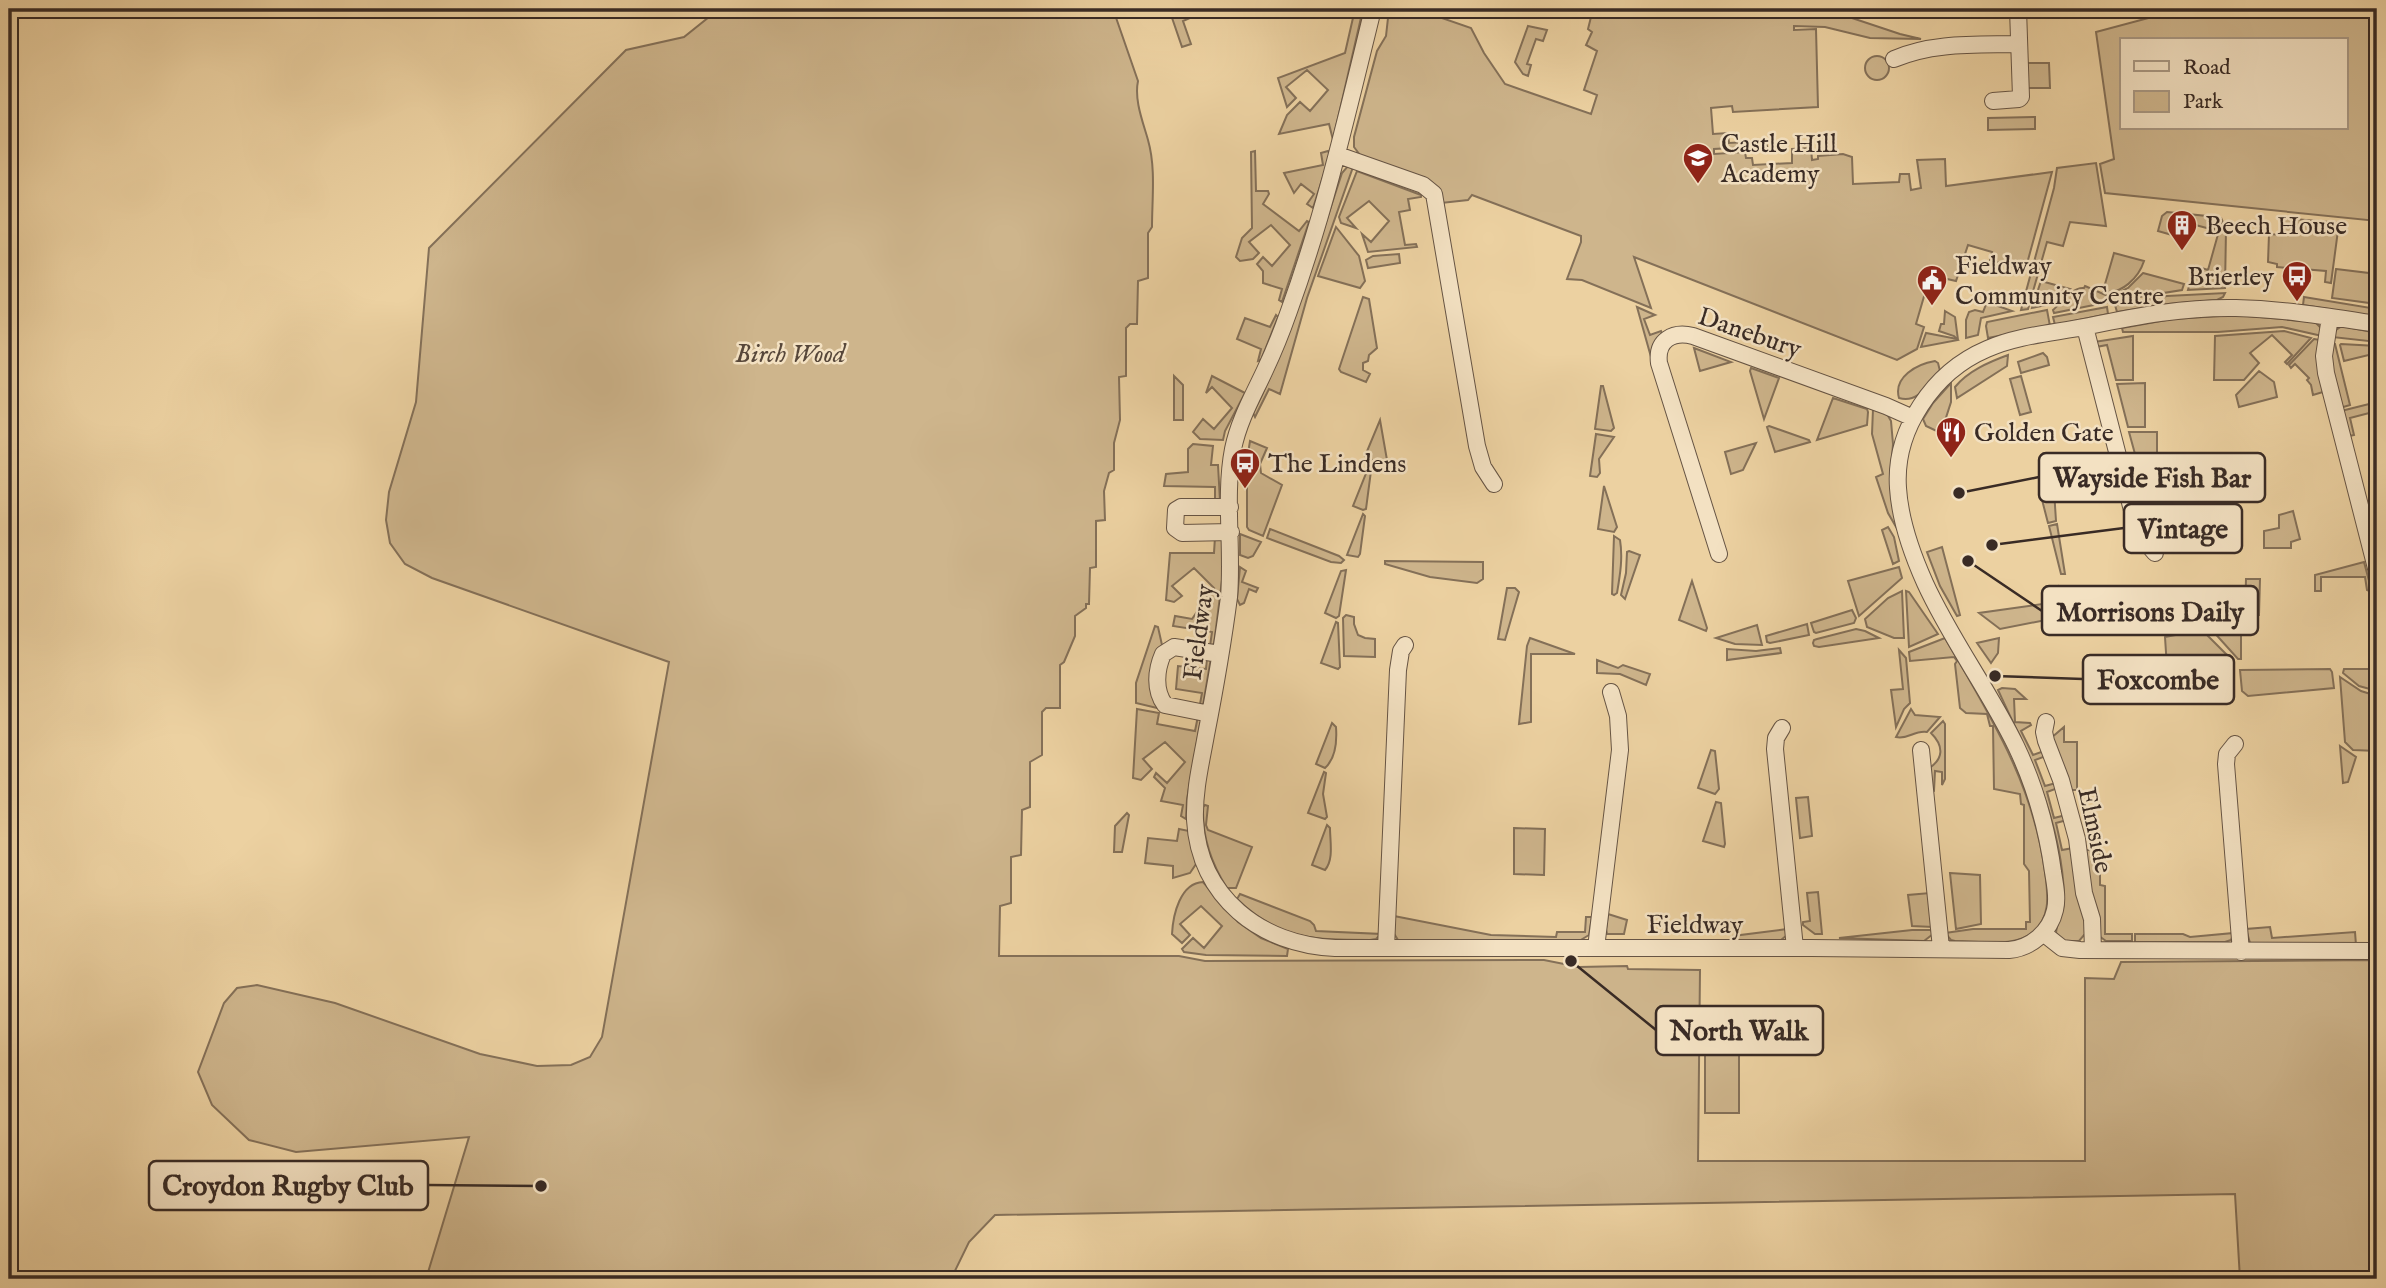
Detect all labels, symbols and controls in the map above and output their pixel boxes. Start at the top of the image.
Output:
legend [2120,38,2348,130]
text: Road [2183,55,2231,82]
text: Park [2183,89,2224,116]
place label: Castle Hill Academy [1720,128,1838,191]
school or university icon: Castle Hill Academy [1681,141,1715,185]
building icon: Beech House [2165,208,2199,252]
place label: Beech House [2205,210,2347,243]
place label: Fieldway Community Centre [1955,250,2164,313]
bus stop icon: Brierley [2280,259,2314,303]
place label: Brierley [2187,261,2274,294]
public building icon: Fieldway Community Centre [1915,263,1949,307]
street label: Danebury [1693,300,1806,367]
park label: Birch Wood [735,338,847,371]
restaurant icon: Golden Gate [1934,415,1968,459]
place label: Golden Gate [1974,417,2114,450]
bus stop icon: The Lindens [1228,446,1262,490]
place label: The Lindens [1268,448,1407,481]
callout: Wayside Fish Bar [2039,453,2265,502]
text: Wayside Fish Bar [2052,462,2252,497]
callout: Vintage [2124,504,2242,553]
text: Vintage [2137,513,2228,548]
street label: Fieldway [1176,582,1223,682]
callout: Morrisons Daily [2042,586,2258,635]
text: Morrisons Daily [2056,596,2245,631]
callout: Foxcombe [2083,655,2234,704]
text: Foxcombe [2097,664,2219,699]
street label: Elmside [2069,784,2120,876]
street label: Fieldway [1647,909,1744,942]
callout: North Walk [1656,1006,1823,1055]
text: North Walk [1668,1015,1810,1050]
callout: Croydon Rugby Club [149,1161,428,1210]
text: Croydon Rugby Club [162,1170,414,1205]

